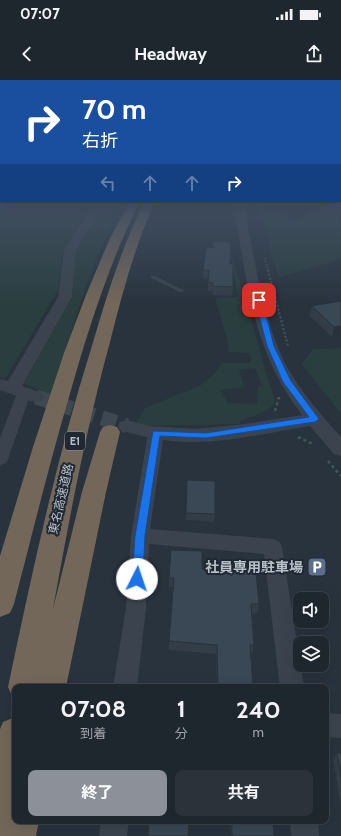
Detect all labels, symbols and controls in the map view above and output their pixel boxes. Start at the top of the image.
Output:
text: 07:07 [20,5,60,23]
icon: back [16,43,38,65]
text: Headway [134,43,207,65]
icon: share [303,43,325,65]
text: 70 m [82,92,146,126]
icon: right [16,96,68,148]
text: 右折 [82,130,118,152]
icon: left [97,172,119,194]
icon: ahead [139,172,161,194]
icon: ahead [181,172,203,194]
icon: right [223,172,245,194]
pin [242,283,276,317]
icon: arrive [248,289,270,311]
road number: E1 [65,432,85,450]
street label: 東名高速道路 [45,462,76,536]
parking icon: 社員専用駐車場 [306,556,328,578]
position arrow [116,558,158,600]
place label: 社員専用駐車場 [205,558,303,576]
map controls [293,592,329,672]
button: sound [293,592,329,628]
button: layers [293,636,329,672]
text: 07:08 [60,694,126,723]
text: 1 [177,694,186,723]
text: 240 [236,695,281,724]
text: m [253,724,264,740]
text: 到着 [80,725,106,741]
text: 分 [175,725,188,741]
button: 終了 [28,770,167,816]
button: 共有 [175,770,313,816]

